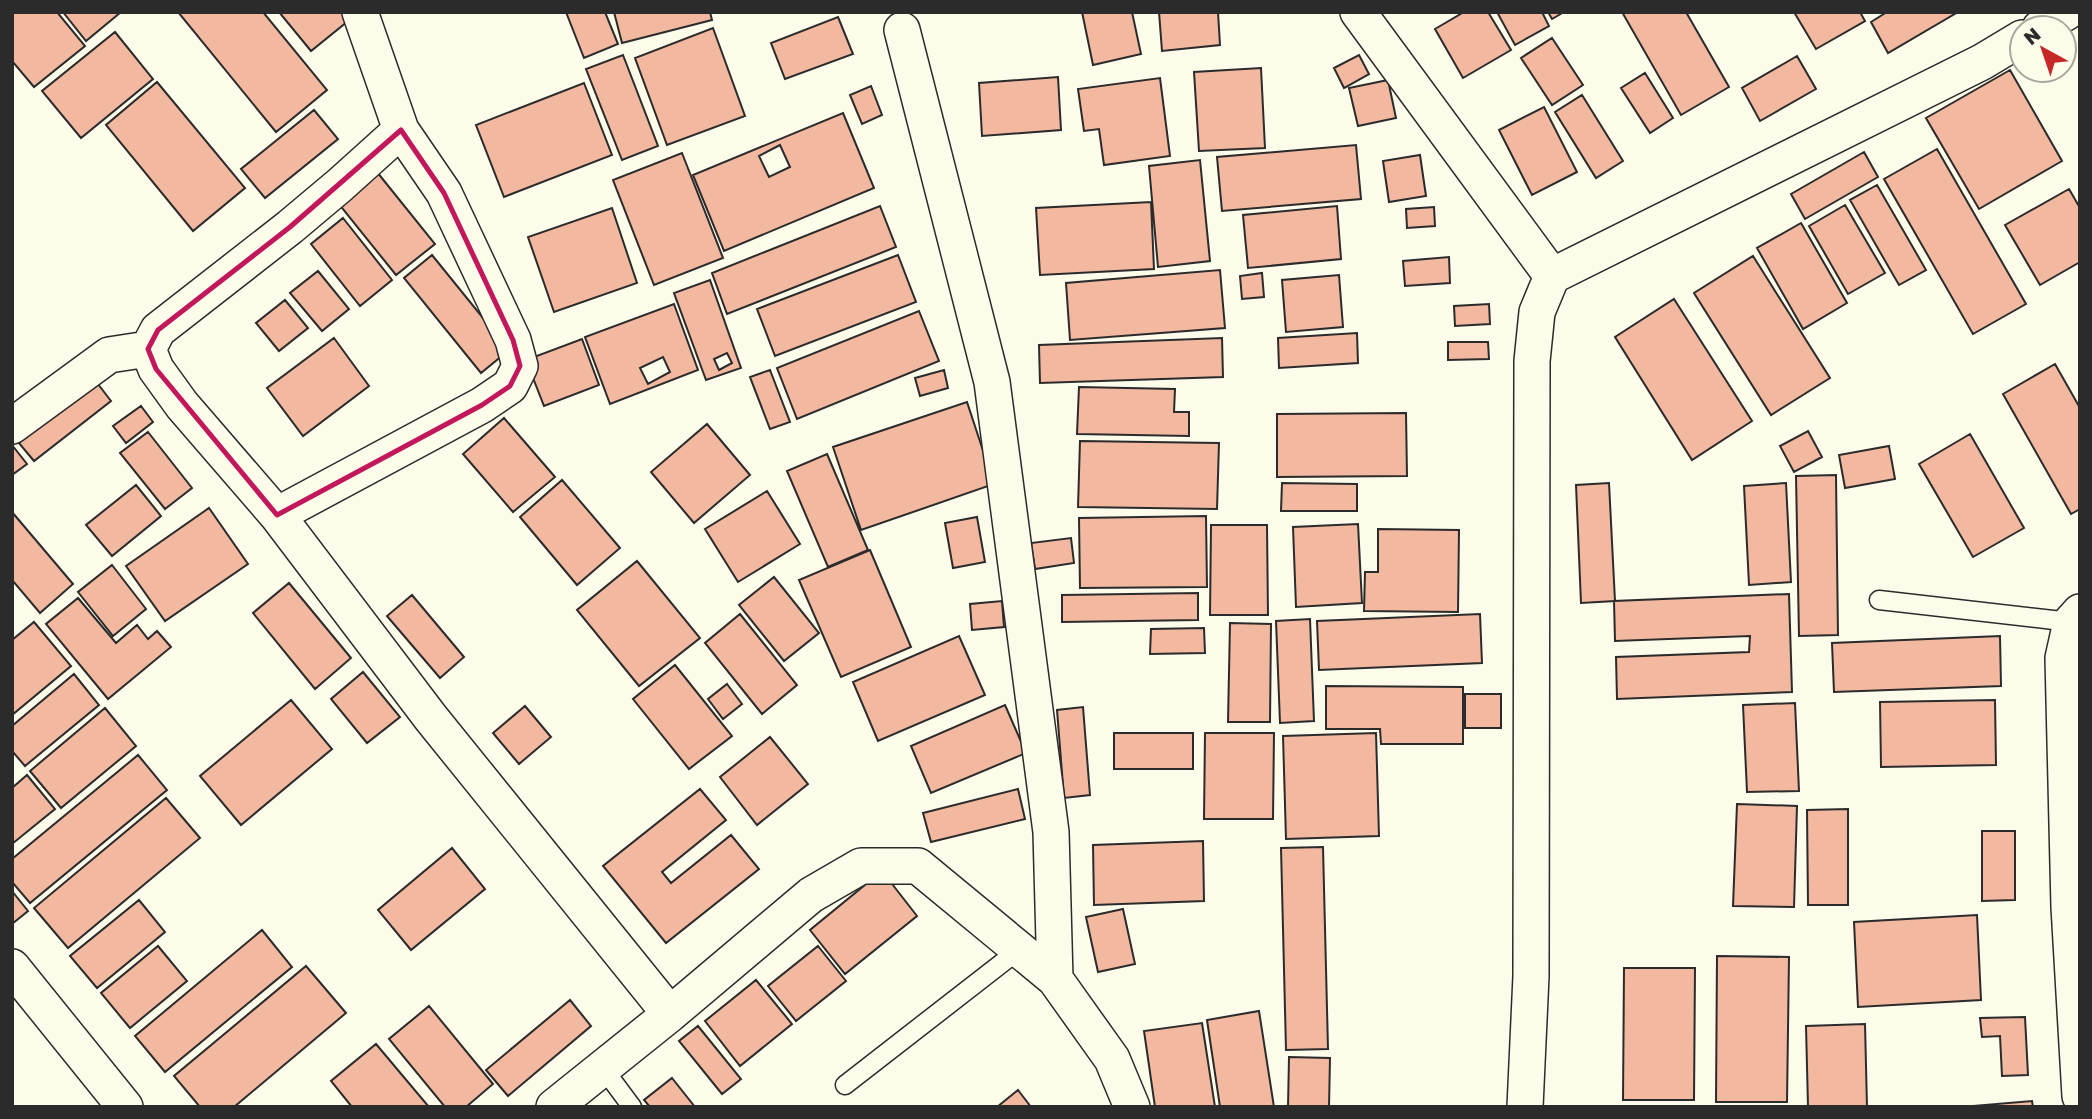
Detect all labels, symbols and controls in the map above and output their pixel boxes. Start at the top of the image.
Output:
north arrow [2008,14,2078,84]
text: N [2019,22,2045,49]

